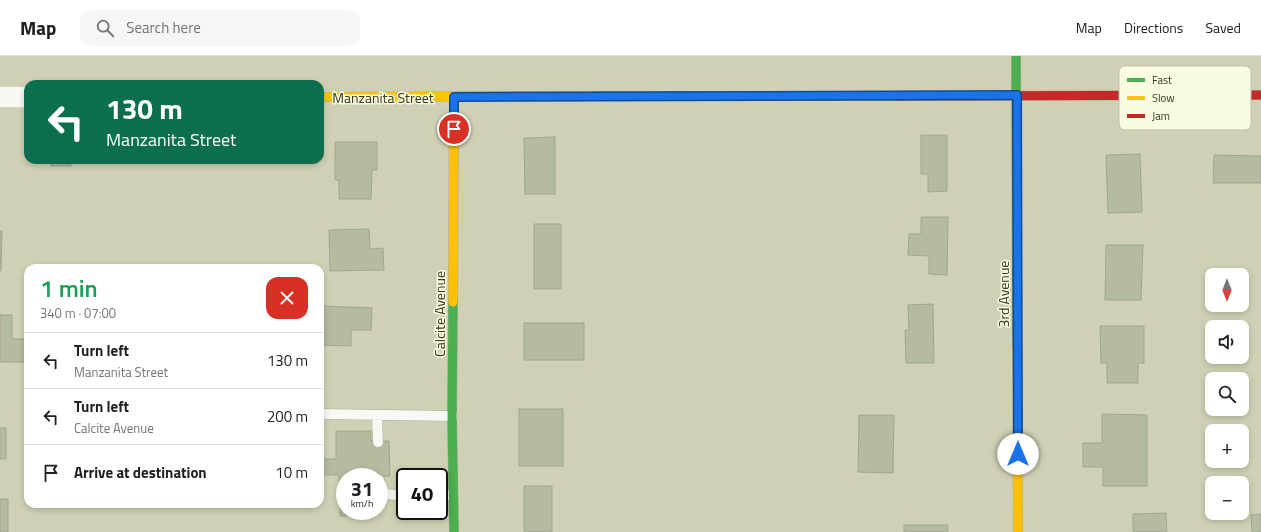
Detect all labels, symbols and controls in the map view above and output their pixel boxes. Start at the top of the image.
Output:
search box [80,10,360,46]
text: Map [20,13,56,42]
text: Search here [126,16,201,39]
icon: search [94,17,116,39]
text: Map [1076,17,1102,38]
text: Directions [1124,17,1183,38]
text: Saved [1205,17,1241,38]
legend [1119,66,1251,130]
text: Fast [1152,72,1172,88]
text: 130 m [106,87,183,130]
street label: Manzanita Street [332,87,434,108]
text: Slow [1152,90,1175,106]
icon: left [40,96,92,148]
text: Jam [1152,108,1170,124]
pin [437,112,471,146]
icon: arrive [443,118,465,140]
text: Manzanita Street [106,126,236,153]
street label: 3rd Avenue [993,261,1014,327]
north arrow [1205,268,1249,312]
map controls [1205,268,1249,520]
text: 1 min [40,270,98,306]
street label: Calcite Avenue [429,271,450,357]
button: close [266,277,308,319]
text: 340 m · 07:00 [40,303,116,323]
button: sound [1205,320,1249,364]
text: Turn left [74,339,129,362]
text: 130 m [267,349,308,372]
icon: left [40,350,62,372]
text: Manzanita Street [74,362,168,382]
button: search [1205,372,1249,416]
text: Turn left [74,395,129,418]
text: 200 m [267,405,308,428]
icon: left [40,406,62,428]
text: Calcite Avenue [74,418,154,438]
button: + [1205,424,1249,468]
position arrow [997,433,1039,475]
text: Arrive at destination [74,461,207,484]
text: 10 m [275,461,308,484]
icon: arrive [40,462,62,484]
speed limit sign: 40 [396,468,448,520]
text: 31 [351,473,373,504]
button: − [1205,476,1249,520]
text: km/h [351,496,373,511]

